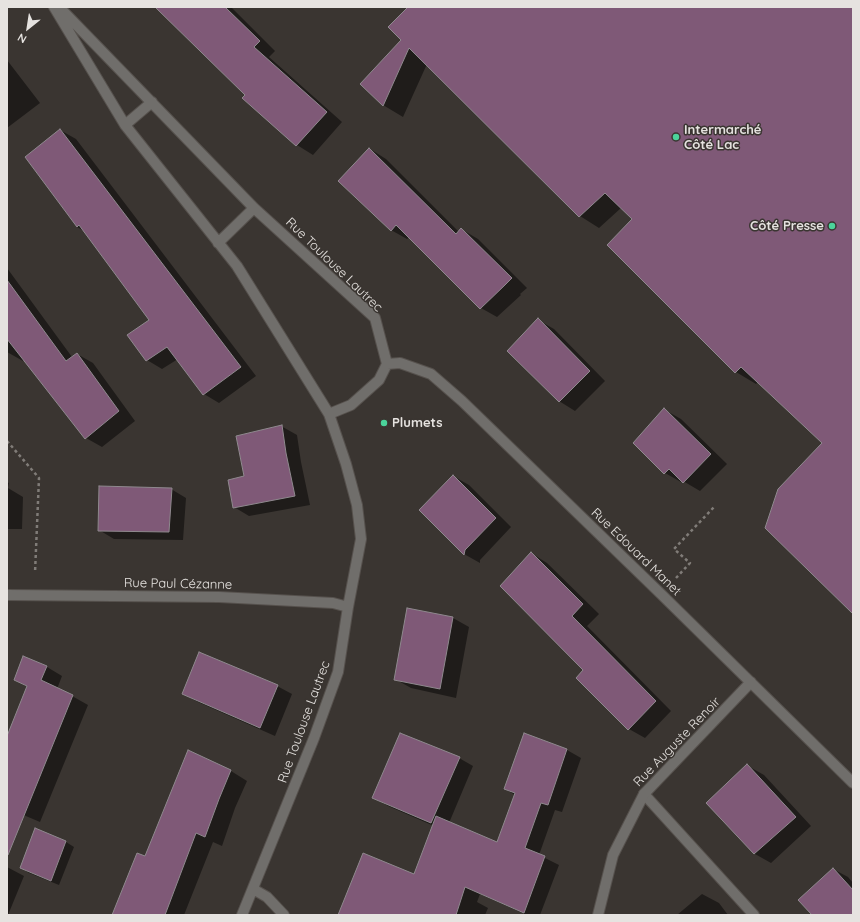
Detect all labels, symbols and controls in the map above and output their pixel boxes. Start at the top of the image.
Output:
north arrow [8,8,48,48]
text: N [15,30,29,46]
place label: Intermarché Côté Lac [684,122,761,153]
marker: Intermarché Côté Lac [671,132,681,142]
street label: Rue Toulouse Lautrec [282,215,386,315]
place label: Côté Presse [750,218,824,234]
marker: Côté Presse [827,221,837,231]
place label: Plumets [392,415,442,431]
marker: Plumets [379,418,389,428]
street label: Rue Edouard Manet [588,505,684,599]
street label: Rue Paul Cézanne [124,575,232,593]
street label: Rue Toulouse Lautrec [275,659,333,785]
street label: Rue Auguste Renoir [630,694,724,790]

